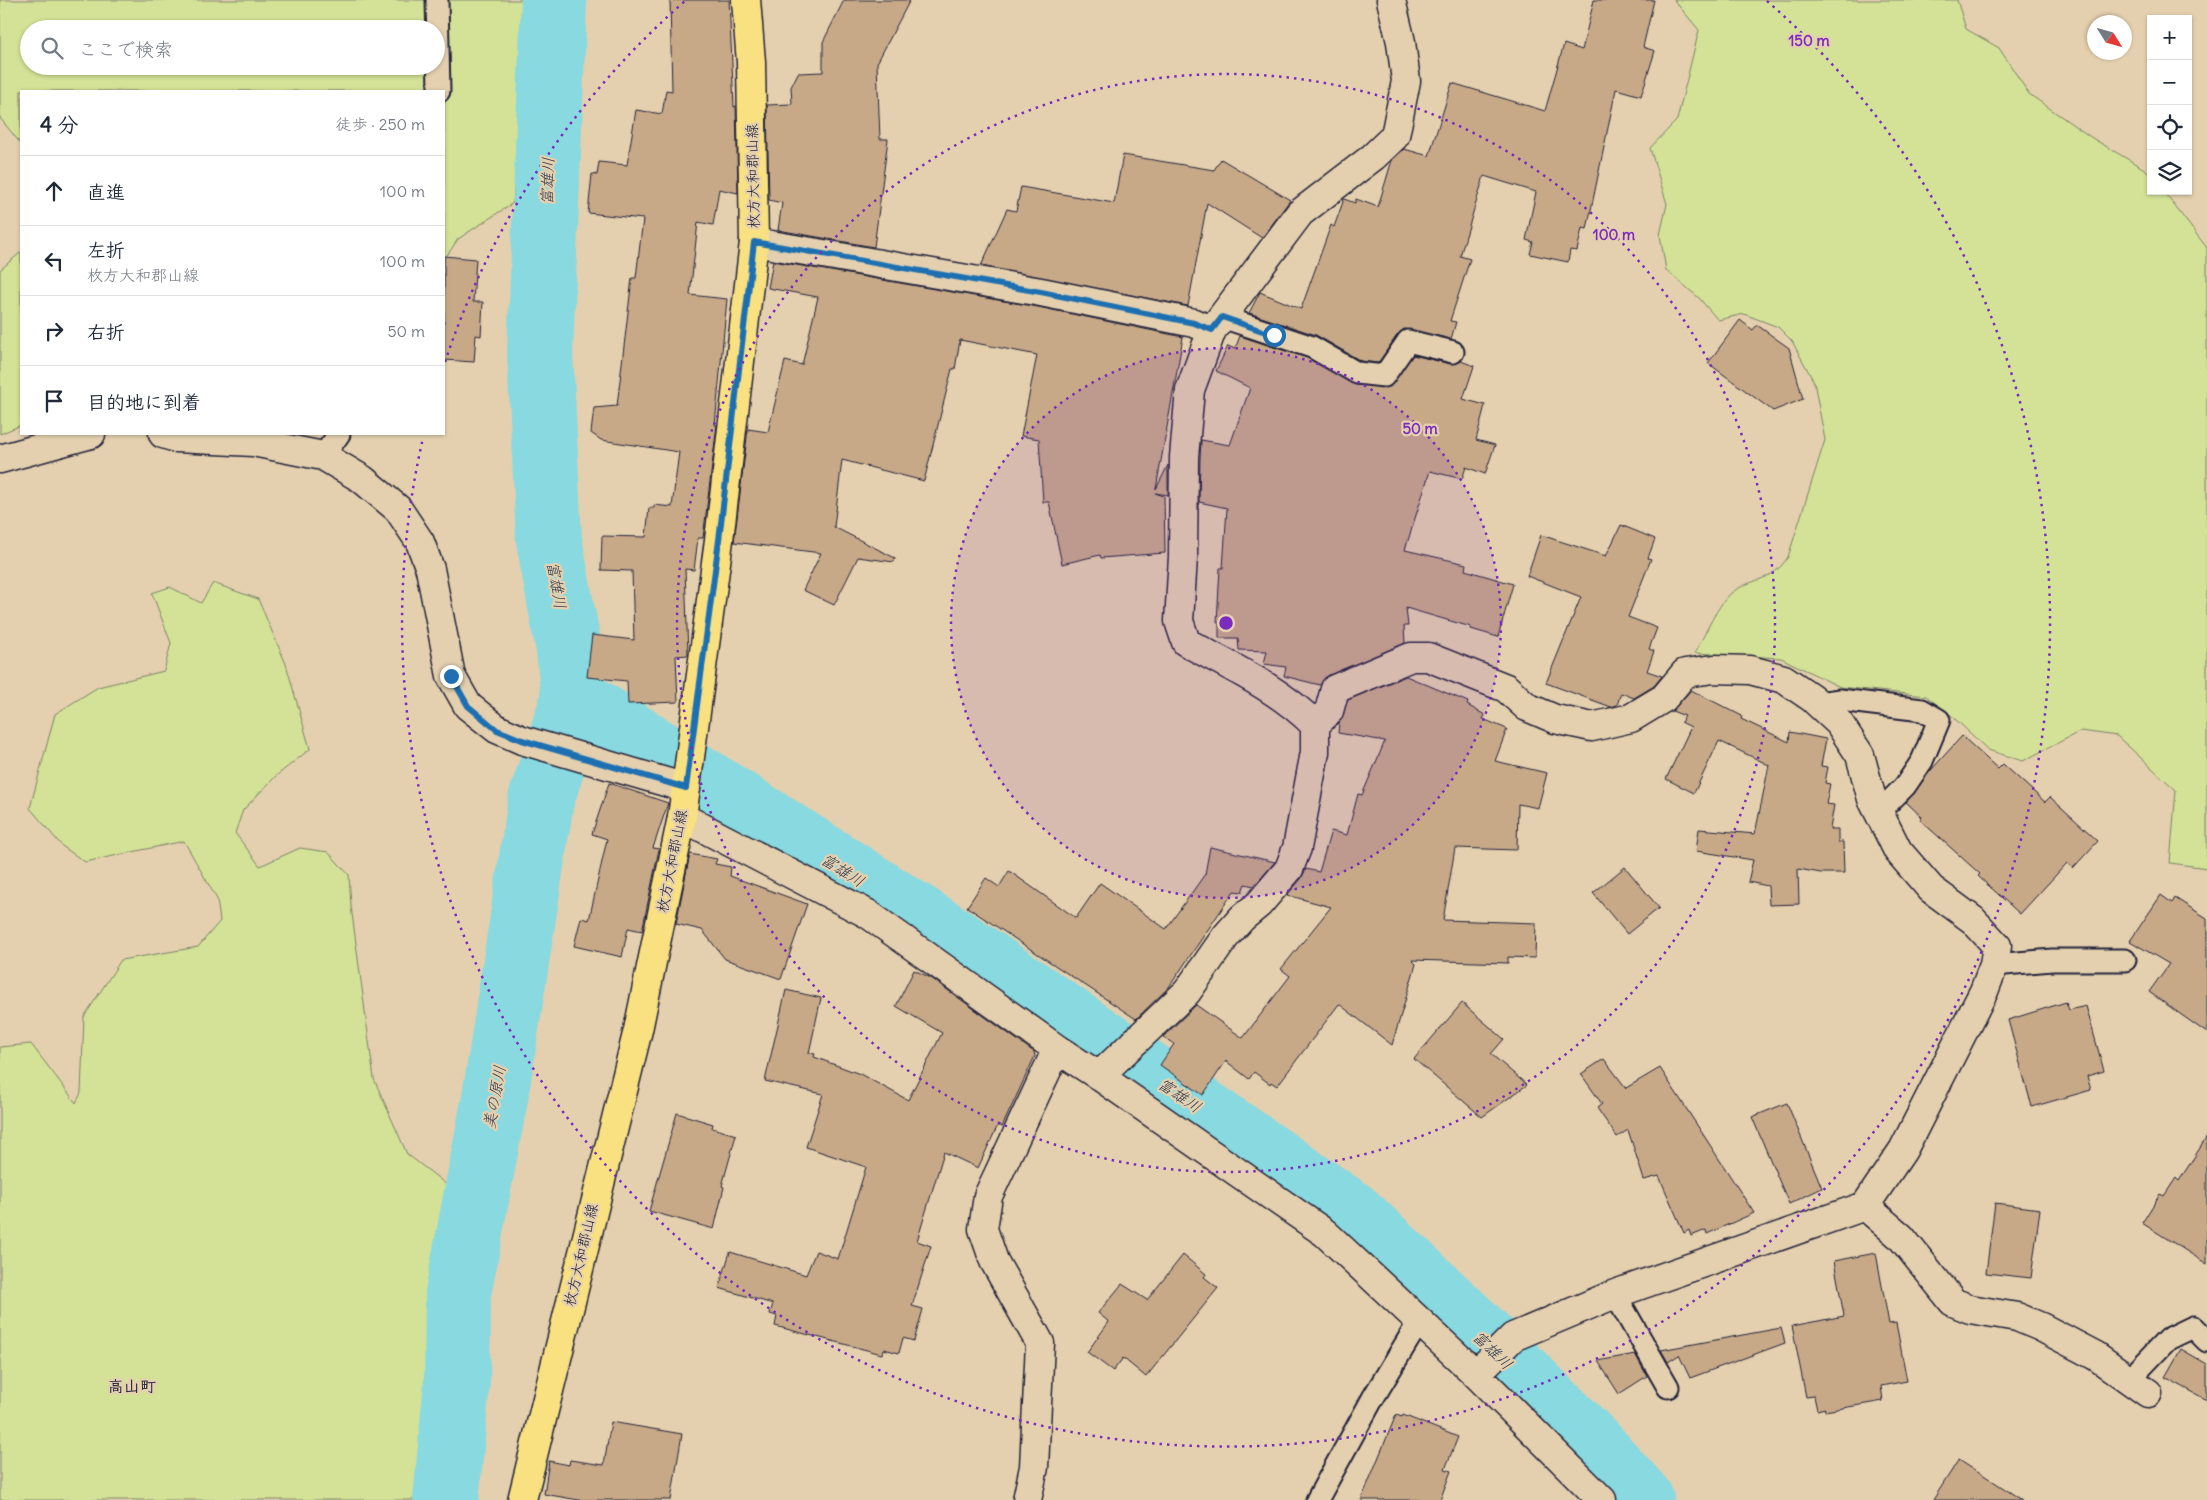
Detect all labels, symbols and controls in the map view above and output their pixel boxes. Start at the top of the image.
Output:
north arrow [2087,15,2132,60]
map controls [2147,15,2192,195]
button: + [2147,15,2192,60]
search box [20,20,445,75]
text: 150 m [1788,31,1830,50]
icon: search [38,34,66,62]
text: ここで検索 [78,37,173,61]
button: − [2147,60,2192,105]
button: locate [2147,105,2192,150]
text: 4 分 [40,111,78,138]
text: 徒歩 · 250 m [335,114,425,134]
street label: 枚方大和郡山線 [742,123,763,229]
button: layers [2147,150,2192,195]
water label: 富雄川 [536,157,558,205]
icon: ahead [40,177,68,205]
text: 直進 [87,180,125,204]
text: 100 m [380,181,425,201]
text: 100 m [1593,225,1635,244]
text: 左折 [87,238,125,262]
icon: left [40,247,68,275]
text: 100 m [380,251,425,271]
text: 枚方大和郡山線 [87,265,199,285]
icon: right [40,317,68,345]
text: 右折 [87,320,125,344]
text: 50 m [387,321,425,341]
route start [1263,324,1286,347]
icon: arrive [40,387,68,415]
text: 目的地に到着 [87,390,201,414]
text: 50 m [1402,419,1438,438]
water label: 富雄川 [543,560,571,610]
centre of rings [1217,614,1235,632]
route end [440,665,463,688]
street label: 枚方大和郡山線 [652,808,691,914]
water label: 富雄川 [817,849,869,891]
water label: 美の原川 [479,1064,509,1130]
water label: 富雄川 [1155,1073,1205,1117]
street label: 枚方大和郡山線 [559,1202,602,1308]
water label: 富雄川 [1469,1326,1517,1374]
district label: 高山町 [108,1376,156,1396]

